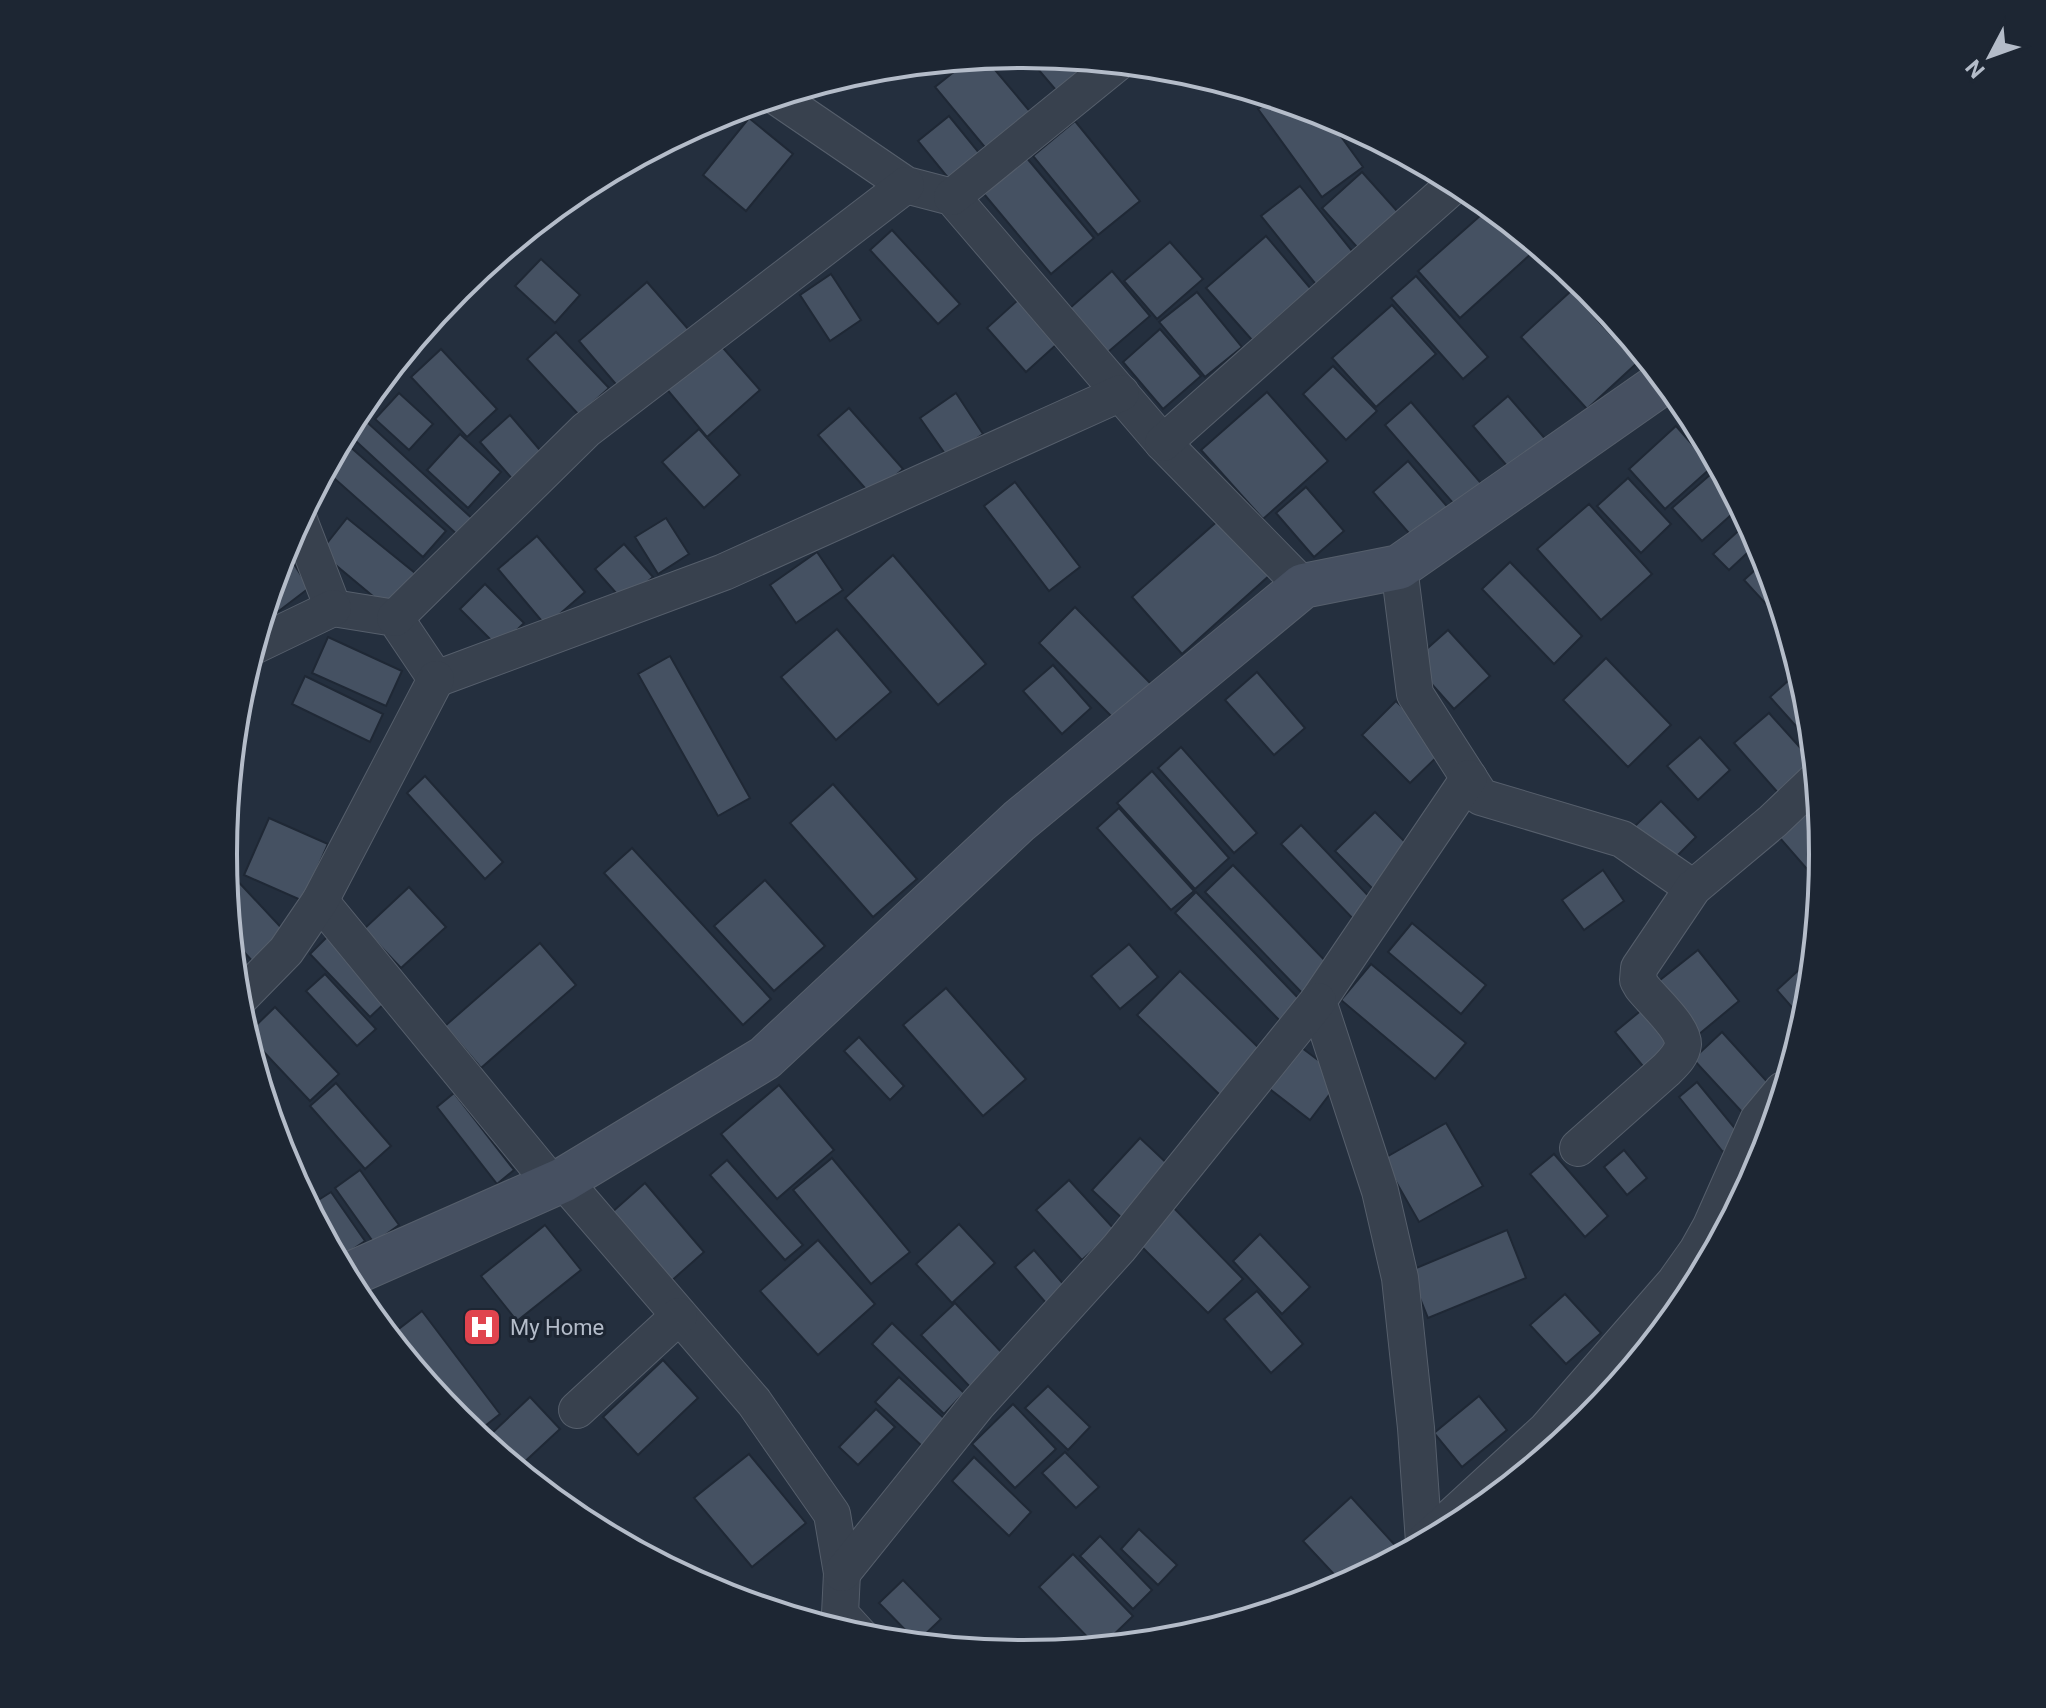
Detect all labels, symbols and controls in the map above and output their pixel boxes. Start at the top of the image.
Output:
north arrow [1950,16,2030,96]
text: N [1961,55,1990,83]
hospital icon: My Home [461,1306,503,1348]
place label: My Home [510,1315,604,1340]

